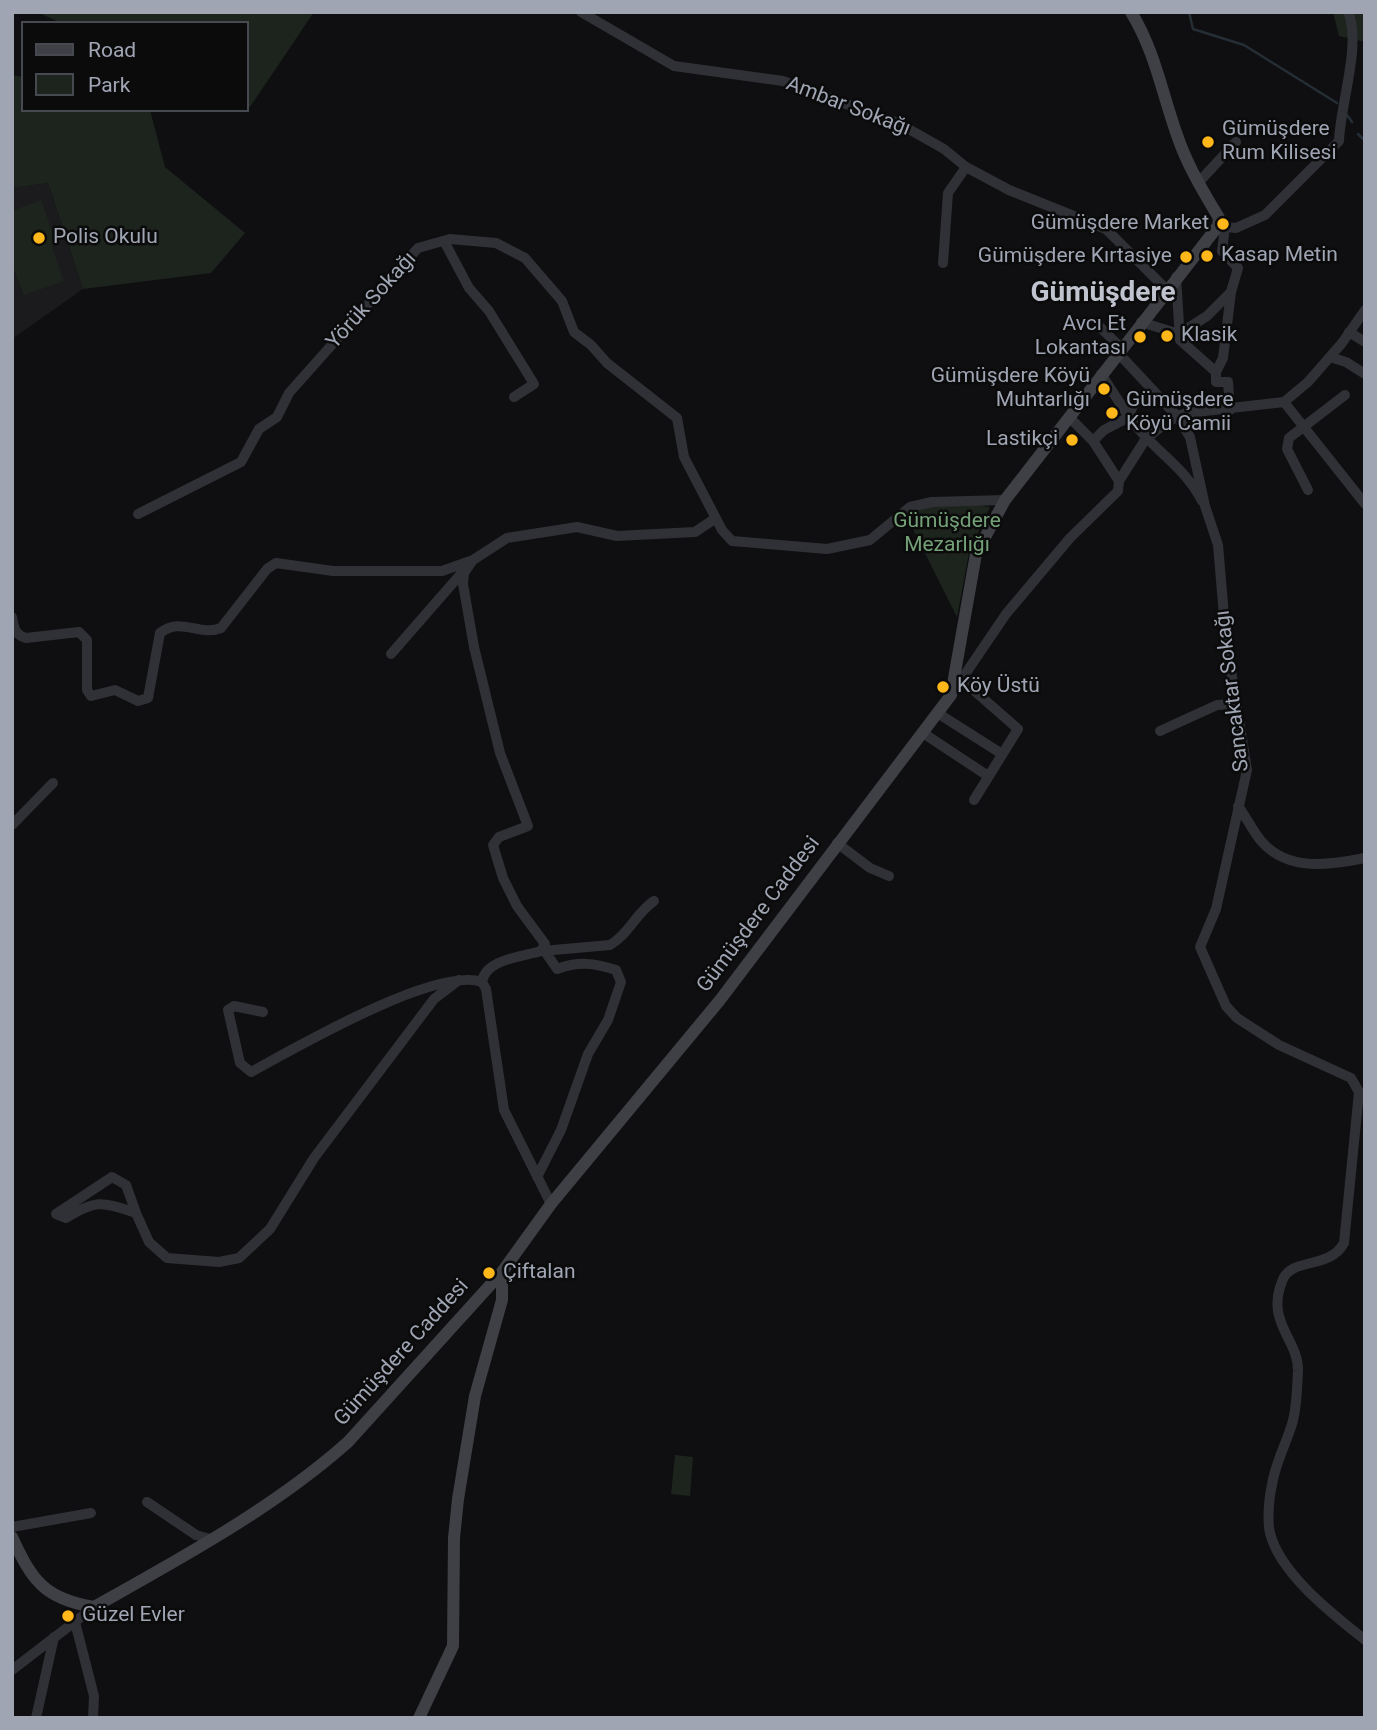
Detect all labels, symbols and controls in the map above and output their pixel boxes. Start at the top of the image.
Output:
legend [21,21,248,112]
text: Road [88,38,136,62]
street label: Ambar Sokağı [782,72,914,142]
text: Park [88,73,130,97]
place label: Gümüşdere Rum Kilisesi [1222,117,1337,167]
marker: Gümüşdere Rum Kilisesi [1200,134,1216,150]
place label: Gümüşdere Market [1031,211,1209,237]
marker: Gümüşdere Market [1215,216,1231,232]
place label: Polis Okulu [53,225,158,251]
marker: Polis Okulu [31,230,47,246]
place label: Kasap Metin [1221,243,1338,269]
place label: Gümüşdere Kırtasiye [978,244,1172,270]
street label: Yörük Sokağı [322,247,422,355]
marker: Kasap Metin [1199,248,1215,264]
marker: Gümüşdere Kırtasiye [1178,249,1194,265]
district label: Gümüşdere [1030,277,1176,311]
place label: Avcı Et Lokantası [1035,312,1126,362]
place label: Klasik [1181,323,1237,349]
marker: Klasik [1159,328,1175,344]
marker: Avcı Et Lokantası [1132,329,1148,345]
place label: Gümüşdere Köyü Muhtarlığı [931,364,1090,414]
marker: Gümüşdere Köyü Muhtarlığı [1096,381,1112,397]
place label: Gümüşdere Köyü Camii [1126,388,1234,438]
marker: Gümüşdere Köyü Camii [1104,405,1120,421]
place label: Lastikçi [986,427,1058,453]
marker: Lastikçi [1064,432,1080,448]
park label: Gümüşdere Mezarlığı [893,509,1001,559]
street label: Sancaktar Sokağı [1211,609,1255,773]
place label: Köy Üstü [957,674,1040,700]
marker: Köy Üstü [935,679,951,695]
street label: Gümüşdere Caddesi [692,832,826,998]
place label: Çiftalan [503,1260,575,1286]
marker: Çiftalan [481,1265,497,1281]
street label: Gümüşdere Caddesi [329,1274,475,1432]
place label: Güzel Evler [82,1603,185,1629]
marker: Güzel Evler [60,1608,76,1624]

